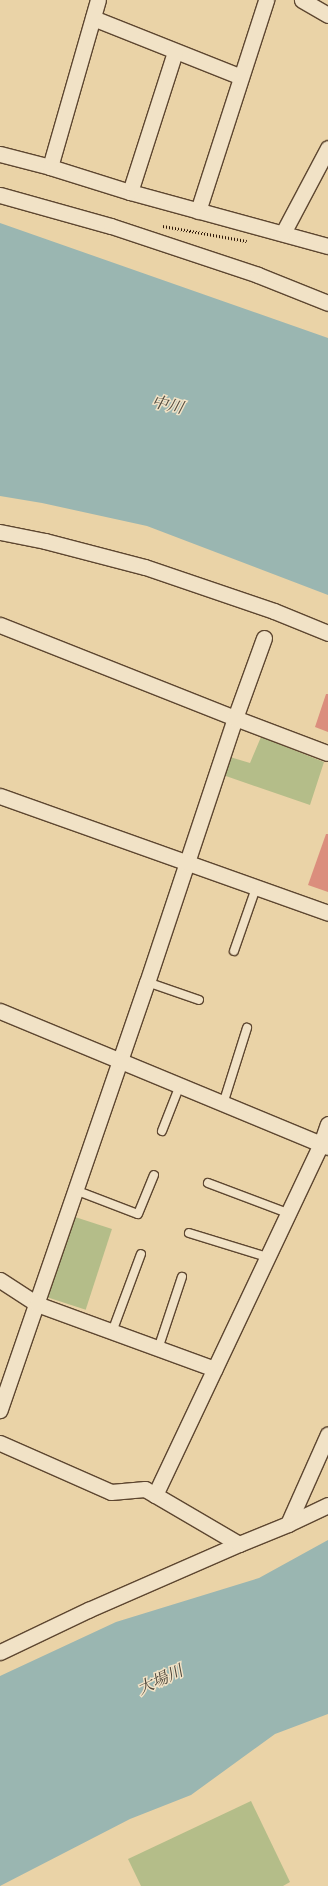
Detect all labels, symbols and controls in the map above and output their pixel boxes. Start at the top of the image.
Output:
water label: 中川 [149,394,185,420]
water label: 大場川 [135,1663,187,1701]

